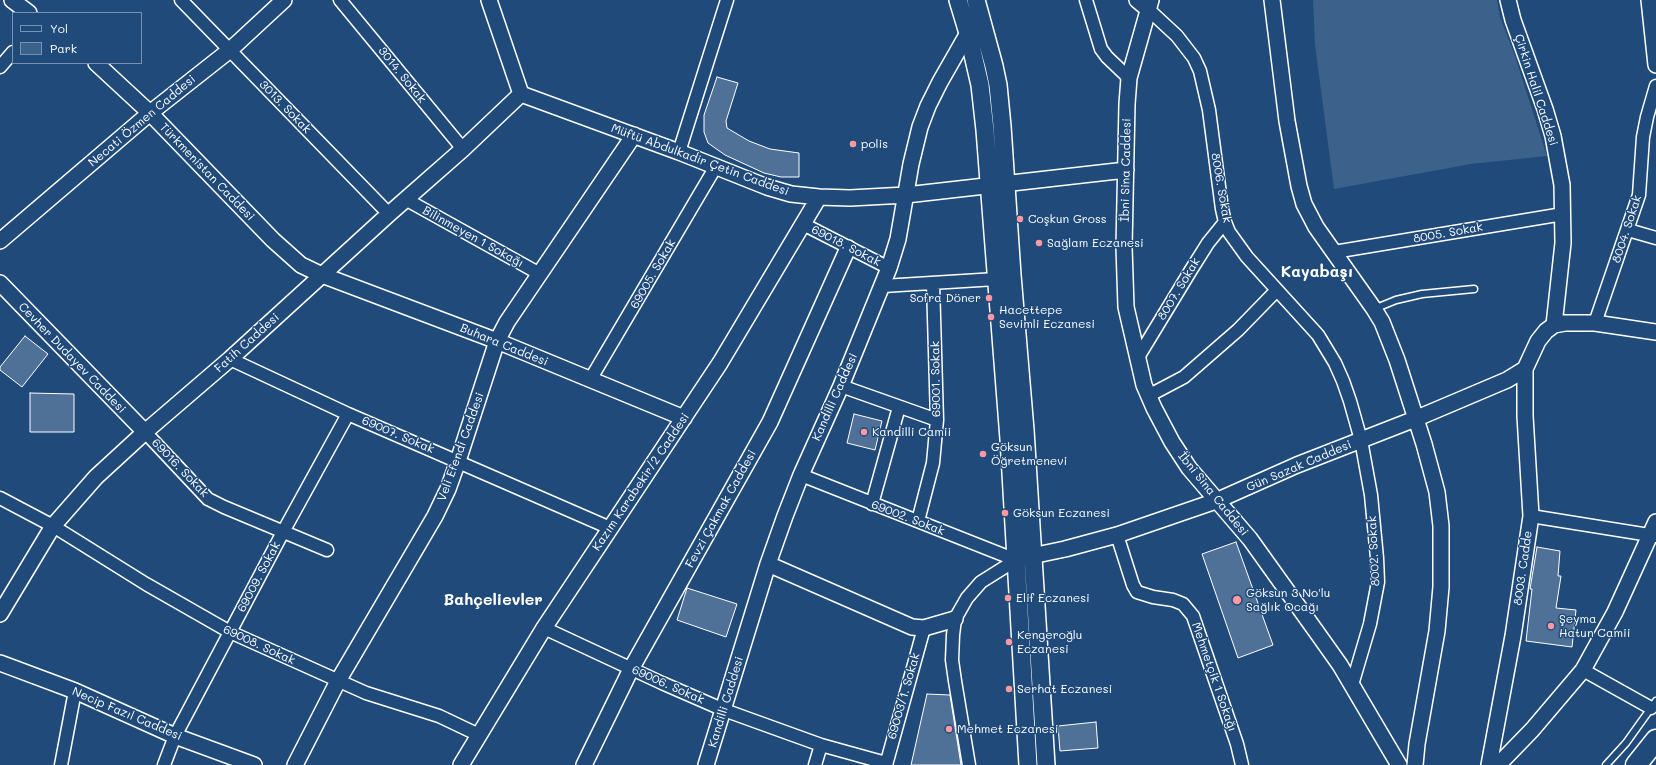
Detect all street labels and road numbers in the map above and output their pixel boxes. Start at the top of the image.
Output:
street label: Çirkin Halil Caddesi [1511,32,1561,148]
street label: 3014. Sokak [375,44,429,106]
street label: Necati Özmen Caddesi [85,72,199,170]
street label: 3013. Sokak [256,77,314,137]
street label: İbni Sina Caddesi [1118,118,1134,222]
street label: Türkmenistan Caddesi [157,120,257,224]
street label: Müftü Abdulkadir Çetin Caddesi [609,121,791,199]
street label: 8006. Sokak [1208,152,1234,224]
street label: 8004. Sokak [1609,193,1645,265]
street label: Bilinmeyen 1 Sokağı [420,203,526,271]
street label: 8005. Sokak [1412,220,1484,246]
street label: 69018. Sokak [809,222,883,270]
street label: 69005. Sokak [627,237,679,311]
street label: 8007. Sokak [1155,255,1203,323]
street label: Cevher Dudayev Caddesi [15,300,129,416]
street label: Fatih Caddesi [212,310,282,376]
street label: Buhara Caddesi [458,321,550,369]
street label: 69001. Sokak [928,341,944,417]
street label: Kandilli Caddesi [809,351,861,443]
street label: Veli Efendi Caddesi [435,391,487,503]
street label: Kazım Karabekir/2 Caddesi [589,410,693,554]
street label: 69007. Sokak [360,413,436,457]
street label: 69016. Sokak [148,436,212,500]
street label: Gün Sazak Caddesi [1244,437,1354,495]
street label: Fevzi Çakmak Caddesi [683,448,759,570]
street label: İbni Sina Caddesi [1175,449,1251,539]
street label: 69002. Sokak [869,497,947,539]
street label: 8002. Sokak [1365,516,1383,586]
street label: 8003. Cadde [1511,530,1535,606]
street label: 69009. Sokak [234,539,284,615]
street label: Mehmetçik 1 Sokağı [1189,620,1239,734]
street label: 69008. Sokak [221,622,297,668]
street label: 69003/1. Sokak [885,651,923,741]
street label: Kandilli Caddesi [705,655,747,749]
street label: 69006. Sokak [629,663,707,707]
street label: Necip Fazıl Caddesi [70,684,184,744]

